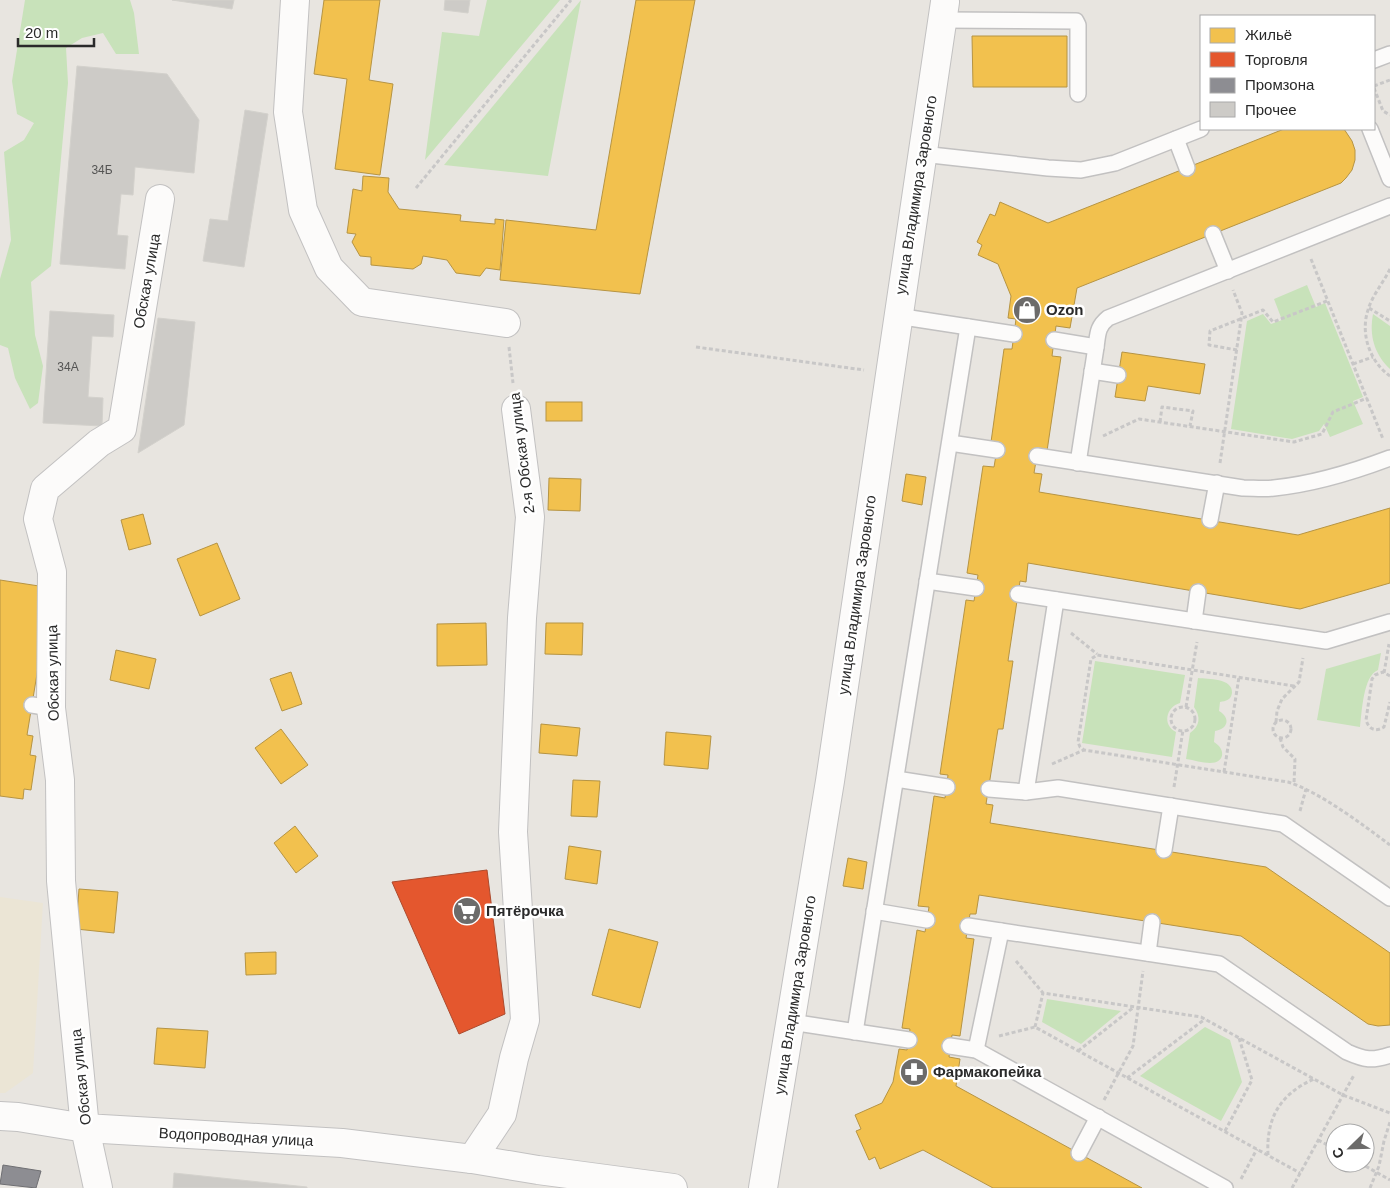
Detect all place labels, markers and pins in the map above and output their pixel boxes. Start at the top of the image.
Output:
shop icon: Ozon [1012,295,1042,325]
place label: Ozon [1046,301,1084,318]
supermarket icon: Пятёрочка [452,896,482,926]
place label: Пятёрочка [486,902,564,919]
pharmacy icon: Фармакопейка [899,1057,929,1087]
place label: Фармакопейка [933,1063,1042,1080]

